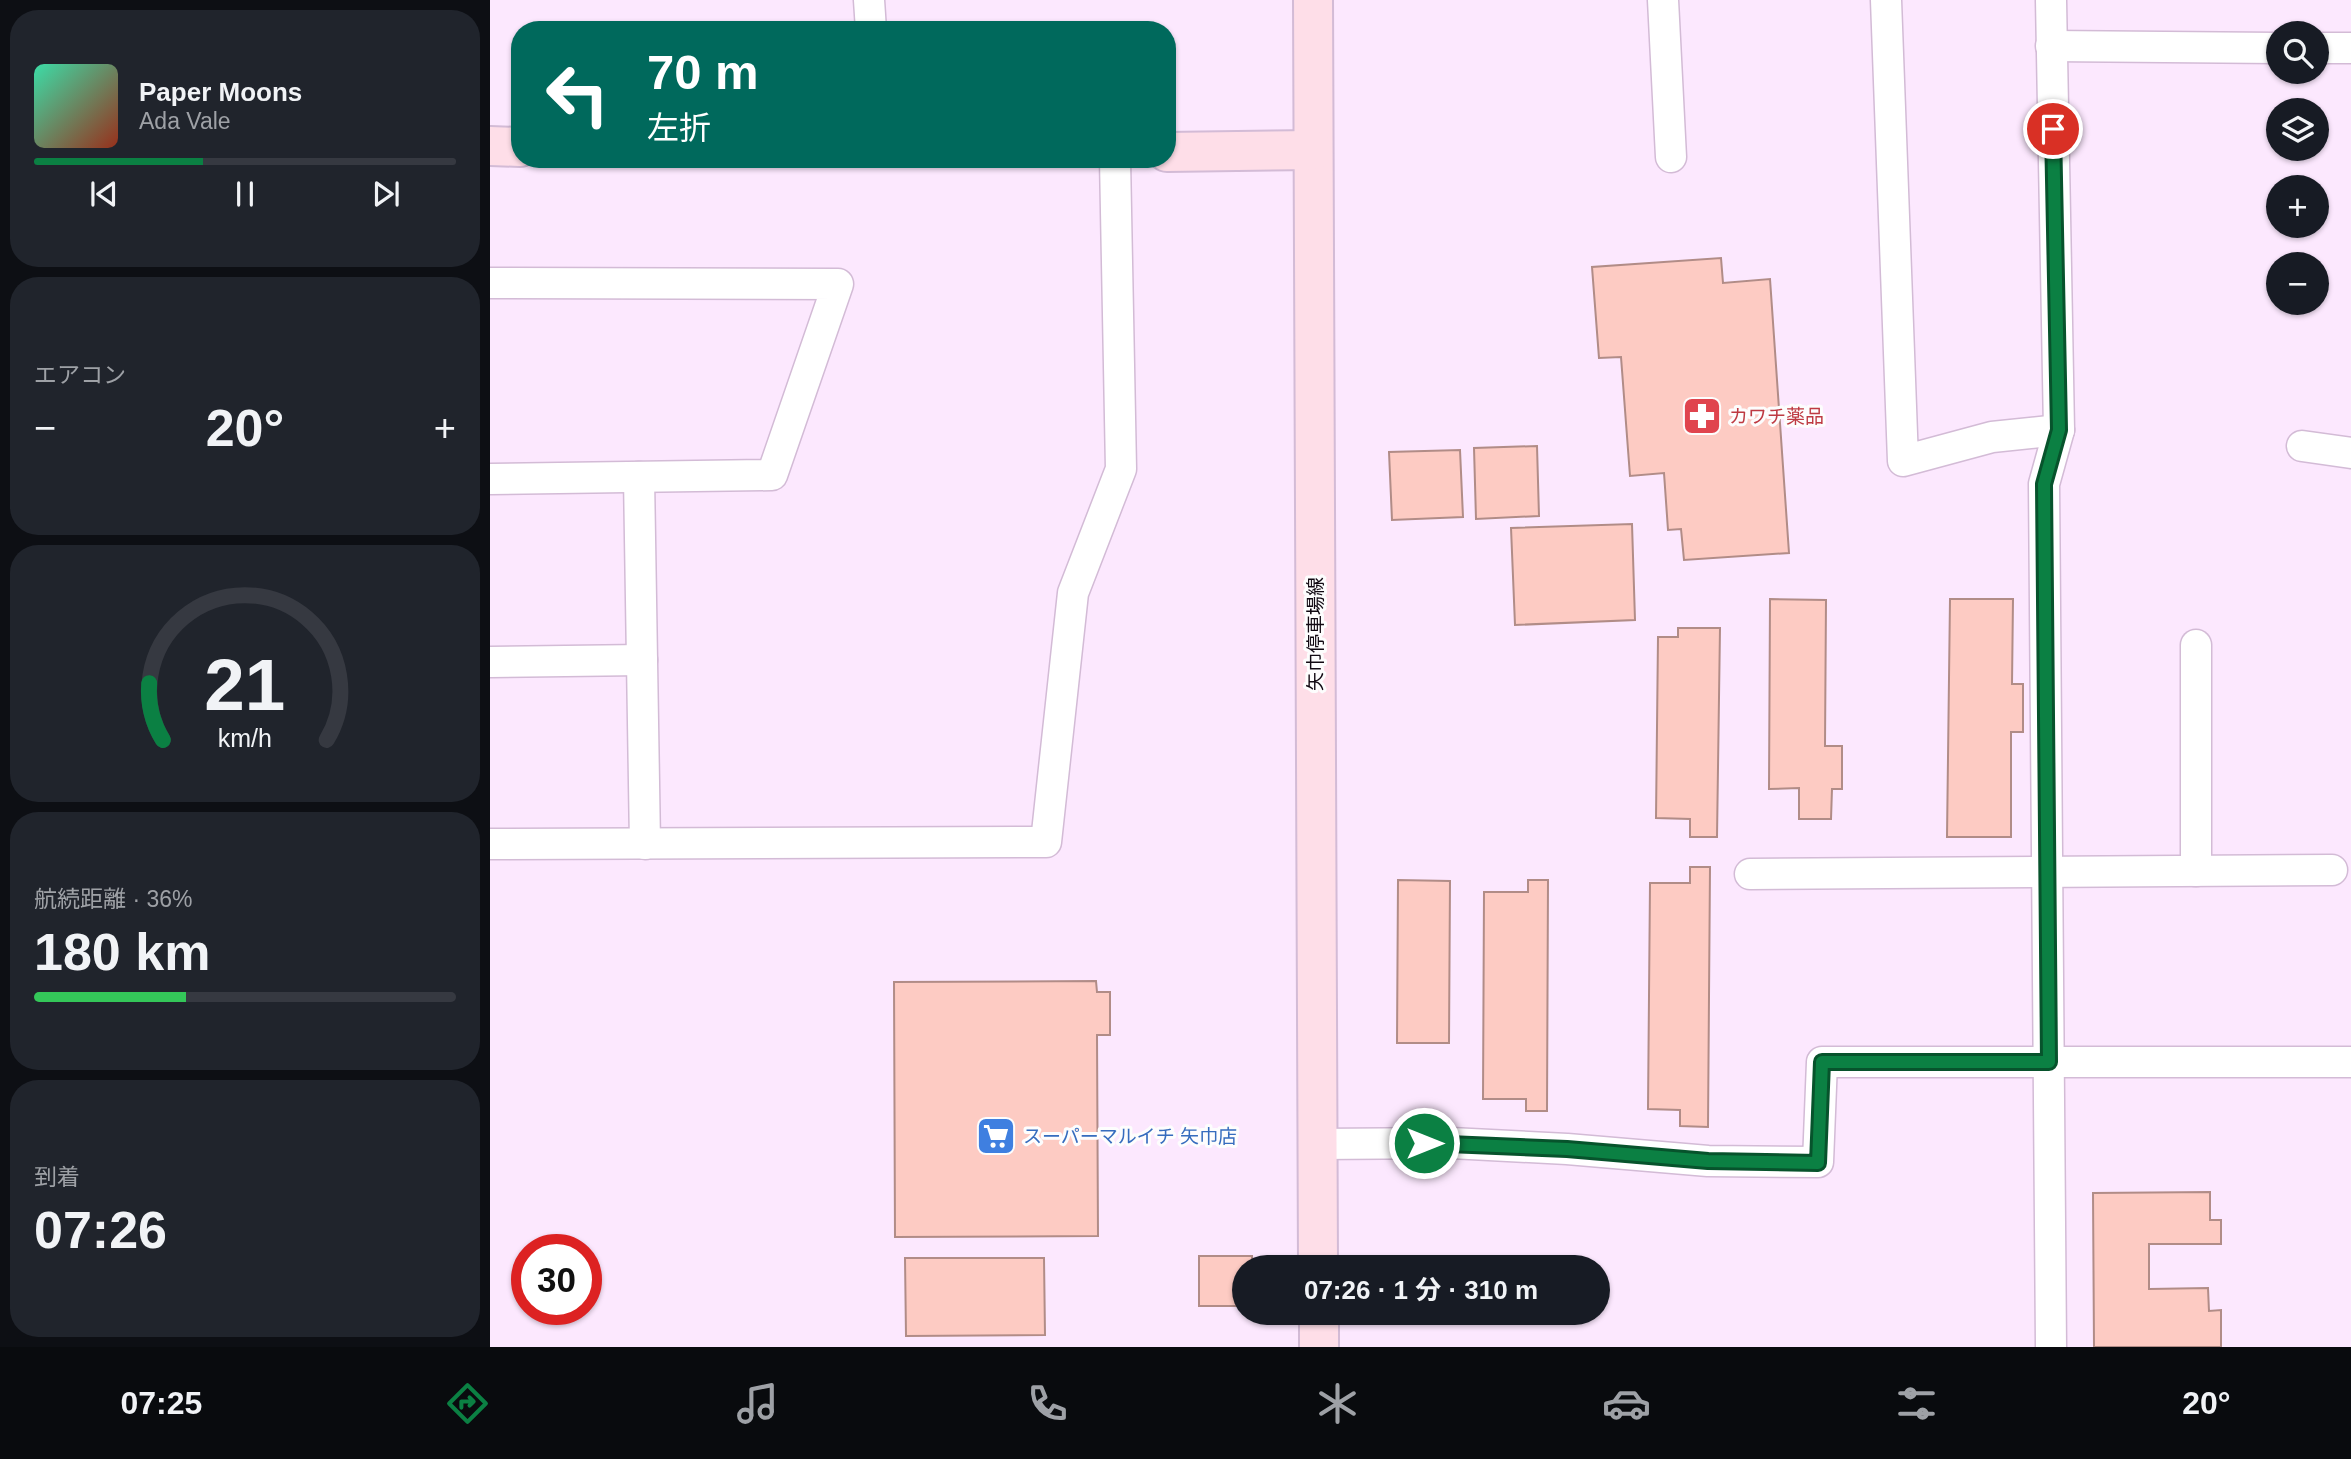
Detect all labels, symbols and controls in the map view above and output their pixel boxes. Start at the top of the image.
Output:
map controls [2266,21,2329,315]
button: search [2266,21,2329,84]
text: 70 m [647,45,759,99]
icon: left [532,49,623,140]
text: Paper Moons [139,77,302,107]
button: layers [2266,98,2329,161]
pin [2023,99,2083,159]
text: Ada Vale [139,108,231,134]
text: 左折 [647,110,711,146]
icon: arrive [2034,110,2072,148]
icon: previous [85,175,123,213]
icon: pause [226,175,264,213]
icon: next [367,175,405,213]
button: + [2266,175,2329,238]
button: − [2266,252,2329,315]
text: エアコン [34,362,126,388]
pharmacy icon: カワチ薬品 [1681,395,1723,437]
text: 20° [206,399,284,457]
place label: カワチ薬品 [1729,406,1824,427]
text: − [34,407,56,449]
text: + [434,407,456,449]
street label: 矢巾停車場線 [1305,577,1326,691]
text: 21 [205,644,285,725]
text: km/h [218,723,272,751]
text: 航続距離 · 36% [34,886,192,912]
text: 180 km [34,923,210,981]
position arrow [1387,1106,1461,1180]
supermarket icon: スーパーマルイチ 矢巾店 [975,1115,1017,1157]
place label: スーパーマルイチ 矢巾店 [1023,1126,1237,1147]
text: 到着 [34,1164,80,1190]
text: 07:26 [34,1201,167,1259]
speed limit sign: 30 [511,1234,602,1325]
text: 07:26 · 1 分 · 310 m [1304,1275,1538,1305]
icon: directions [443,1379,492,1428]
icon: music [733,1379,782,1428]
icon: phone [1023,1379,1072,1428]
icon: climate [1313,1379,1362,1428]
icon: car [1602,1379,1651,1428]
icon: filters [1892,1379,1941,1428]
text: 07:25 [120,1385,202,1421]
text: 20° [2182,1385,2231,1421]

